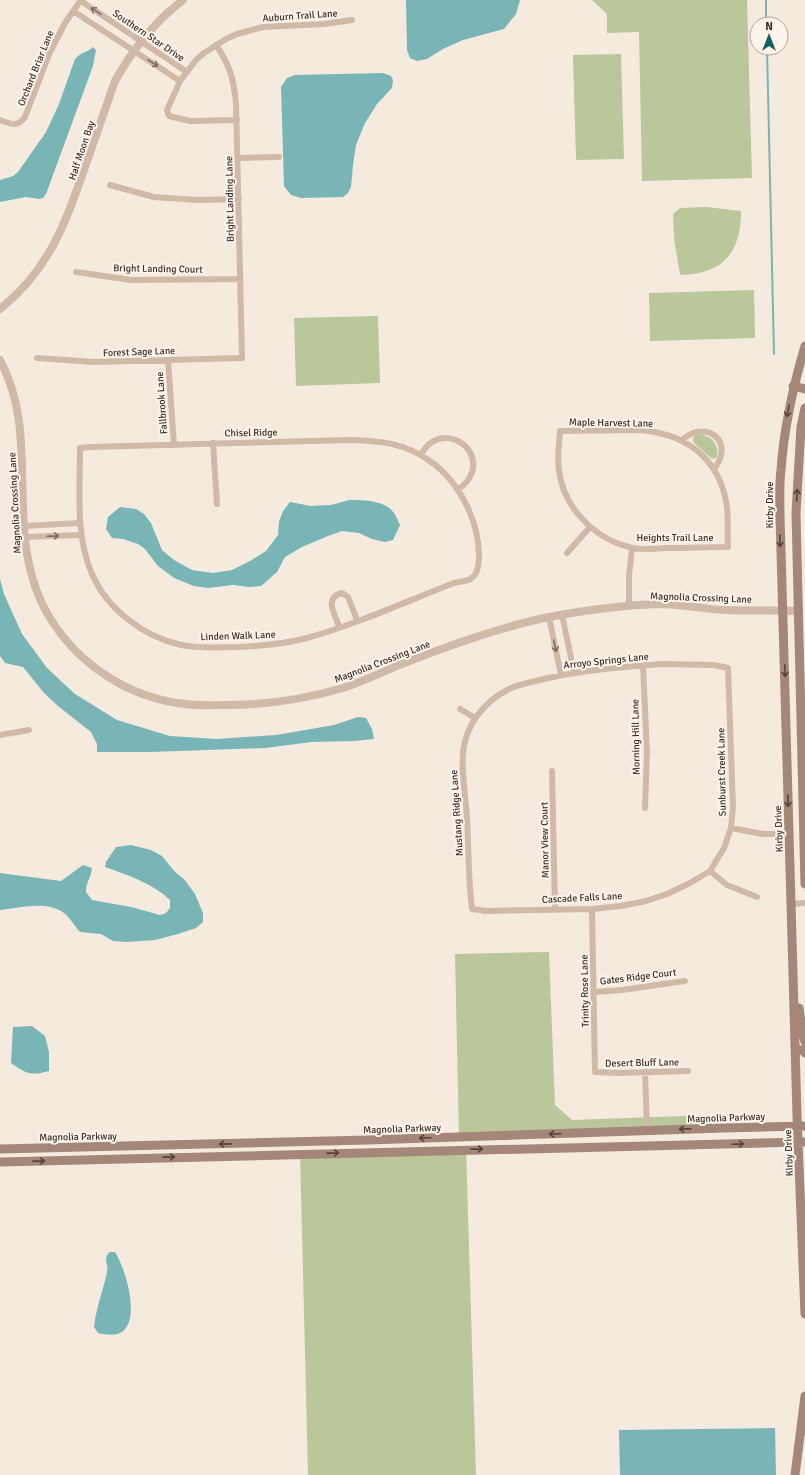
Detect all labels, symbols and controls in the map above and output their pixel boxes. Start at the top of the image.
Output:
one-way arrow [91,7,102,15]
street label: Southern Star Drive [110,7,187,64]
street label: Auburn Trail Lane [262,7,338,25]
north arrow [749,16,789,56]
text: N [765,20,773,33]
street label: Orchard Briar Lane [15,29,57,108]
one-way arrow [147,59,158,68]
street label: Half Moon Bay [66,119,98,182]
street label: Bright Landing Lane [223,156,237,242]
street label: Bright Landing Court [113,262,203,276]
street label: Forest Sage Lane [103,345,175,359]
street label: Fallbrook Lane [154,371,170,435]
one-way arrow [784,404,792,417]
street label: Maple Harvest Lane [569,416,653,430]
street label: Chisel Ridge [224,427,278,439]
street label: Magnolia Crossing Lane [6,452,24,554]
street label: Kirby Drive [764,482,776,528]
one-way arrow [794,489,801,502]
one-way arrow [46,532,59,540]
street label: Heights Trail Lane [637,532,713,544]
one-way arrow [777,534,784,547]
street label: Magnolia Crossing Lane [650,590,752,606]
street label: Linden Walk Lane [200,629,276,643]
street label: Magnolia Crossing Lane [333,638,432,686]
one-way arrow [551,639,559,652]
street label: Arroyo Springs Lane [563,651,649,671]
one-way arrow [781,664,788,677]
street label: Morning Hill Lane [629,699,643,775]
street label: Sunburst Creek Lane [715,728,729,816]
street label: Mustang Ridge Lane [448,769,466,857]
one-way arrow [784,794,792,807]
street label: Manor View Court [538,801,552,878]
street label: Kirby Drive [772,805,786,853]
street label: Cascade Falls Lane [541,890,623,906]
street label: Trinity Rose Lane [578,954,592,1028]
street label: Gates Ridge Court [599,966,678,988]
street label: Desert Bluff Lane [605,1056,679,1070]
street label: Magnolia Parkway [687,1111,765,1125]
street label: Magnolia Parkway [363,1122,441,1136]
one-way arrow [679,1125,692,1133]
street label: Kirby Drive [782,1129,796,1177]
street label: Magnolia Parkway [39,1130,117,1144]
one-way arrow [549,1130,562,1138]
one-way arrow [419,1135,432,1142]
one-way arrow [219,1140,232,1148]
one-way arrow [731,1141,744,1148]
one-way arrow [470,1146,483,1153]
one-way arrow [326,1149,339,1157]
one-way arrow [162,1153,175,1161]
one-way arrow [32,1157,45,1164]

